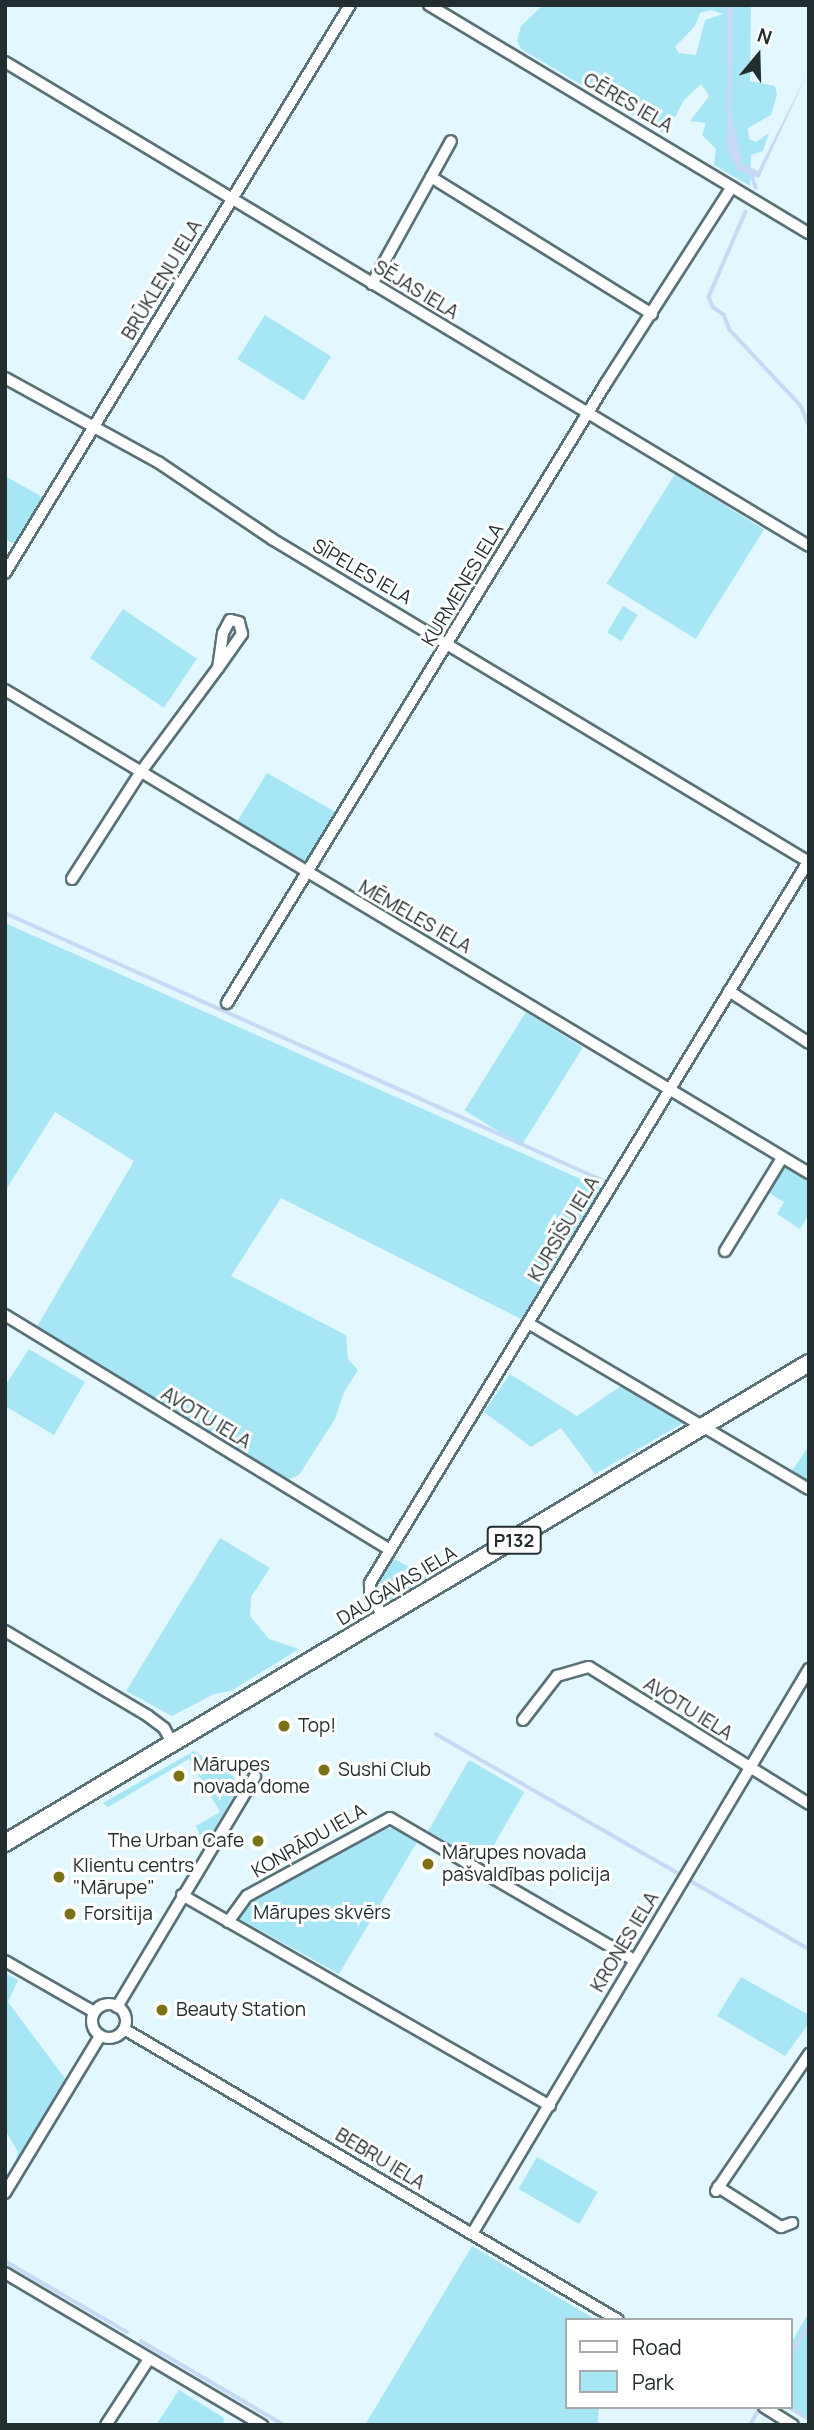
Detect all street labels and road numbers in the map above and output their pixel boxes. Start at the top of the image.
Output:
street label: CĒRES IELA [579,68,677,138]
street label: BRŪKLEŅU IELA [117,216,207,344]
street label: SĒJAS IELA [369,256,463,324]
street label: KURMENES IELA [417,519,509,651]
street label: SĪPELES IELA [308,534,416,610]
street label: MĒMELES IELA [355,876,475,958]
street label: KURSĪŠU IELA [524,1172,604,1286]
street label: AVOTU IELA [157,1382,255,1454]
road number: P132 [486,1526,542,1554]
street label: DAUGAVAS IELA [333,1541,461,1631]
street label: AVOTU IELA [639,1673,737,1745]
street label: KONRĀDU IELA [248,1799,370,1883]
street label: KRONES IELA [586,1888,664,1996]
street label: BEBRU IELA [331,2123,429,2195]

